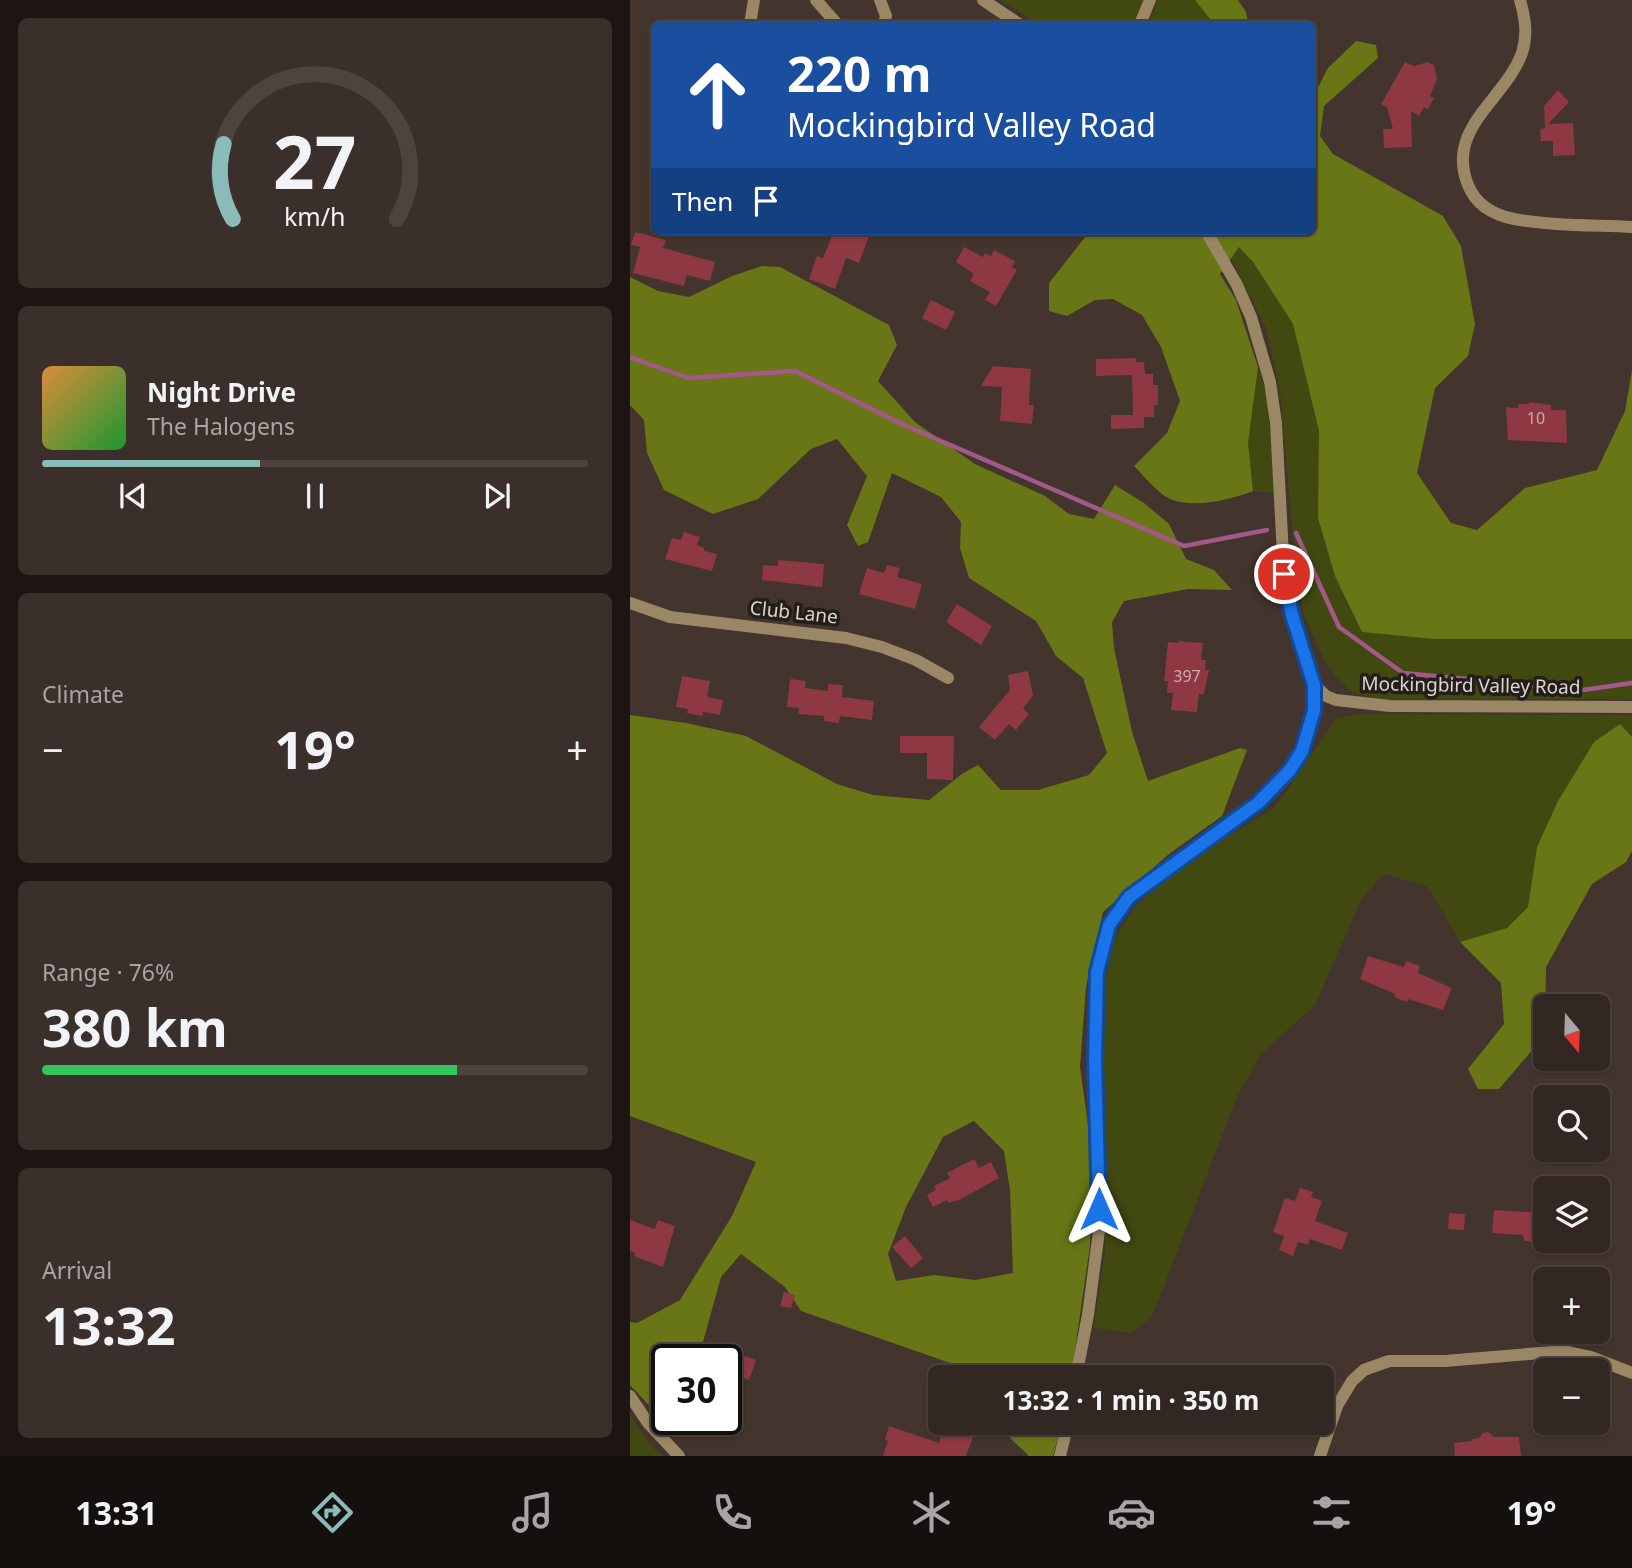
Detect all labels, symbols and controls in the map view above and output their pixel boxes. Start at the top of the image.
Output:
text: 220 m [787,40,932,106]
icon: ahead [672,49,763,140]
text: Mockingbird Valley Road [787,103,1156,146]
text: 27 [273,111,357,210]
icon: arrive [747,182,785,220]
text: Then [672,183,733,219]
text: km/h [284,199,346,233]
text: Night Drive [147,374,296,410]
house number: 10 [1527,407,1545,429]
text: The Halogens [147,410,295,442]
icon: previous [114,477,152,515]
icon: pause [296,477,334,515]
icon: next [478,477,516,515]
pin [1254,544,1314,604]
icon: arrive [1265,555,1303,593]
street label: Club Lane [749,594,839,630]
house number: 397 [1173,665,1201,687]
street label: Mockingbird Valley Road [1361,670,1581,700]
text: Climate [42,678,124,710]
text: 19° [274,713,356,784]
text: − [42,723,64,775]
text: + [566,723,588,775]
text: Range · 76% [42,956,174,988]
text: 380 km [42,991,228,1062]
north arrow [1533,994,1610,1071]
map controls [1533,994,1610,1435]
button: search [1533,1085,1610,1162]
position arrow [1062,1172,1136,1246]
button: layers [1533,1176,1610,1253]
text: Arrival [42,1254,112,1286]
button: + [1533,1267,1610,1344]
text: 13:32 [42,1289,176,1360]
speed limit sign: 30 [651,1344,742,1435]
button: − [1533,1358,1610,1435]
text: 13:32 · 1 min · 350 m [1003,1382,1259,1418]
icon: directions [308,1488,357,1537]
icon: music [508,1488,557,1537]
icon: phone [708,1488,757,1537]
icon: climate [907,1488,956,1537]
icon: car [1107,1488,1156,1537]
icon: filters [1307,1488,1356,1537]
text: 13:31 [75,1491,158,1534]
text: 19° [1506,1491,1557,1534]

